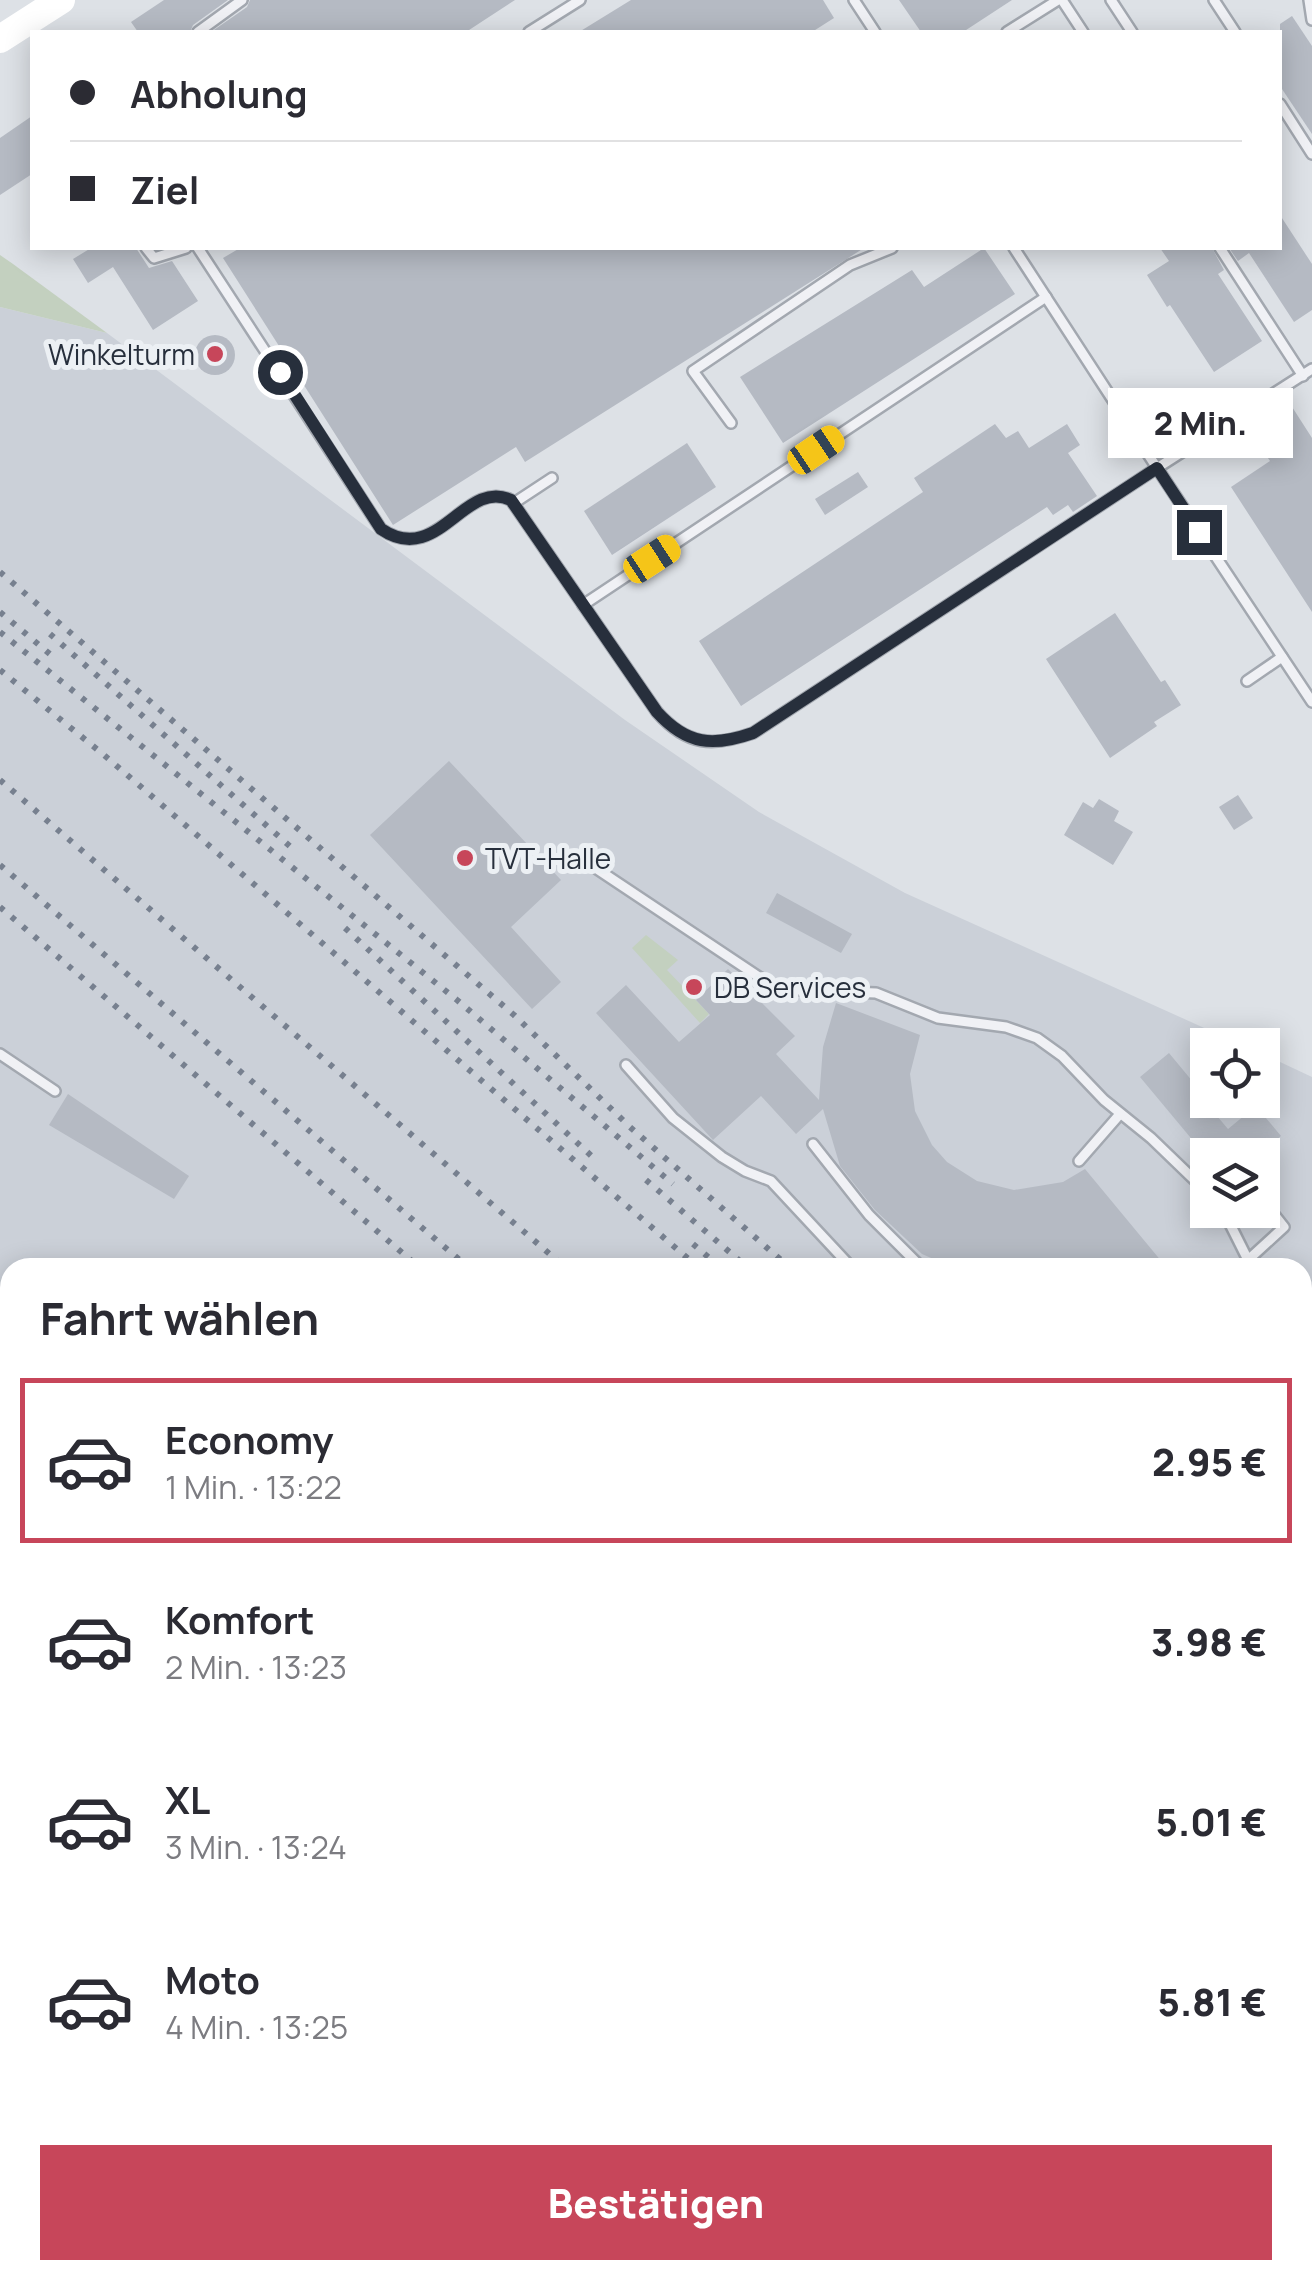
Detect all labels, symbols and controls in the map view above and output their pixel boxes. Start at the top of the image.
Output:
text: Abholung [130,67,308,119]
text: Ziel [130,163,199,215]
place label: Winkelturm [48,335,195,373]
marker: Winkelturm [204,343,226,365]
route start [258,350,303,395]
callout: 2 Min. [1106,387,1292,457]
text: 2 Min. [1154,401,1247,445]
car [783,421,849,479]
route end [1177,510,1222,555]
car [619,530,685,588]
place label: TVT-Halle [485,839,611,877]
marker: TVT-Halle [454,847,476,869]
place label: DB Services [714,968,866,1006]
marker: DB Services [683,976,705,998]
map controls [1190,1028,1280,1228]
button: locate [1190,1028,1280,1118]
button: layers [1190,1138,1280,1228]
text: Fahrt wählen [40,1287,319,1349]
text: Economy [165,1413,334,1465]
icon: car [45,1416,135,1506]
text: 2.95 € [1152,1435,1267,1487]
text: 1 Min. · 13:22 [165,1465,342,1509]
text: Komfort [165,1593,314,1645]
icon: car [45,1596,135,1686]
text: 3.98 € [1151,1615,1267,1667]
text: 2 Min. · 13:23 [165,1645,347,1689]
text: XL [165,1773,210,1825]
icon: car [45,1776,135,1866]
text: 5.01 € [1156,1795,1267,1847]
text: 3 Min. · 13:24 [165,1825,347,1869]
text: Moto [165,1953,260,2005]
icon: car [45,1956,135,2046]
text: 5.81 € [1158,1975,1267,2027]
text: 4 Min. · 13:25 [165,2005,348,2049]
button: Bestätigen [40,2145,1272,2260]

